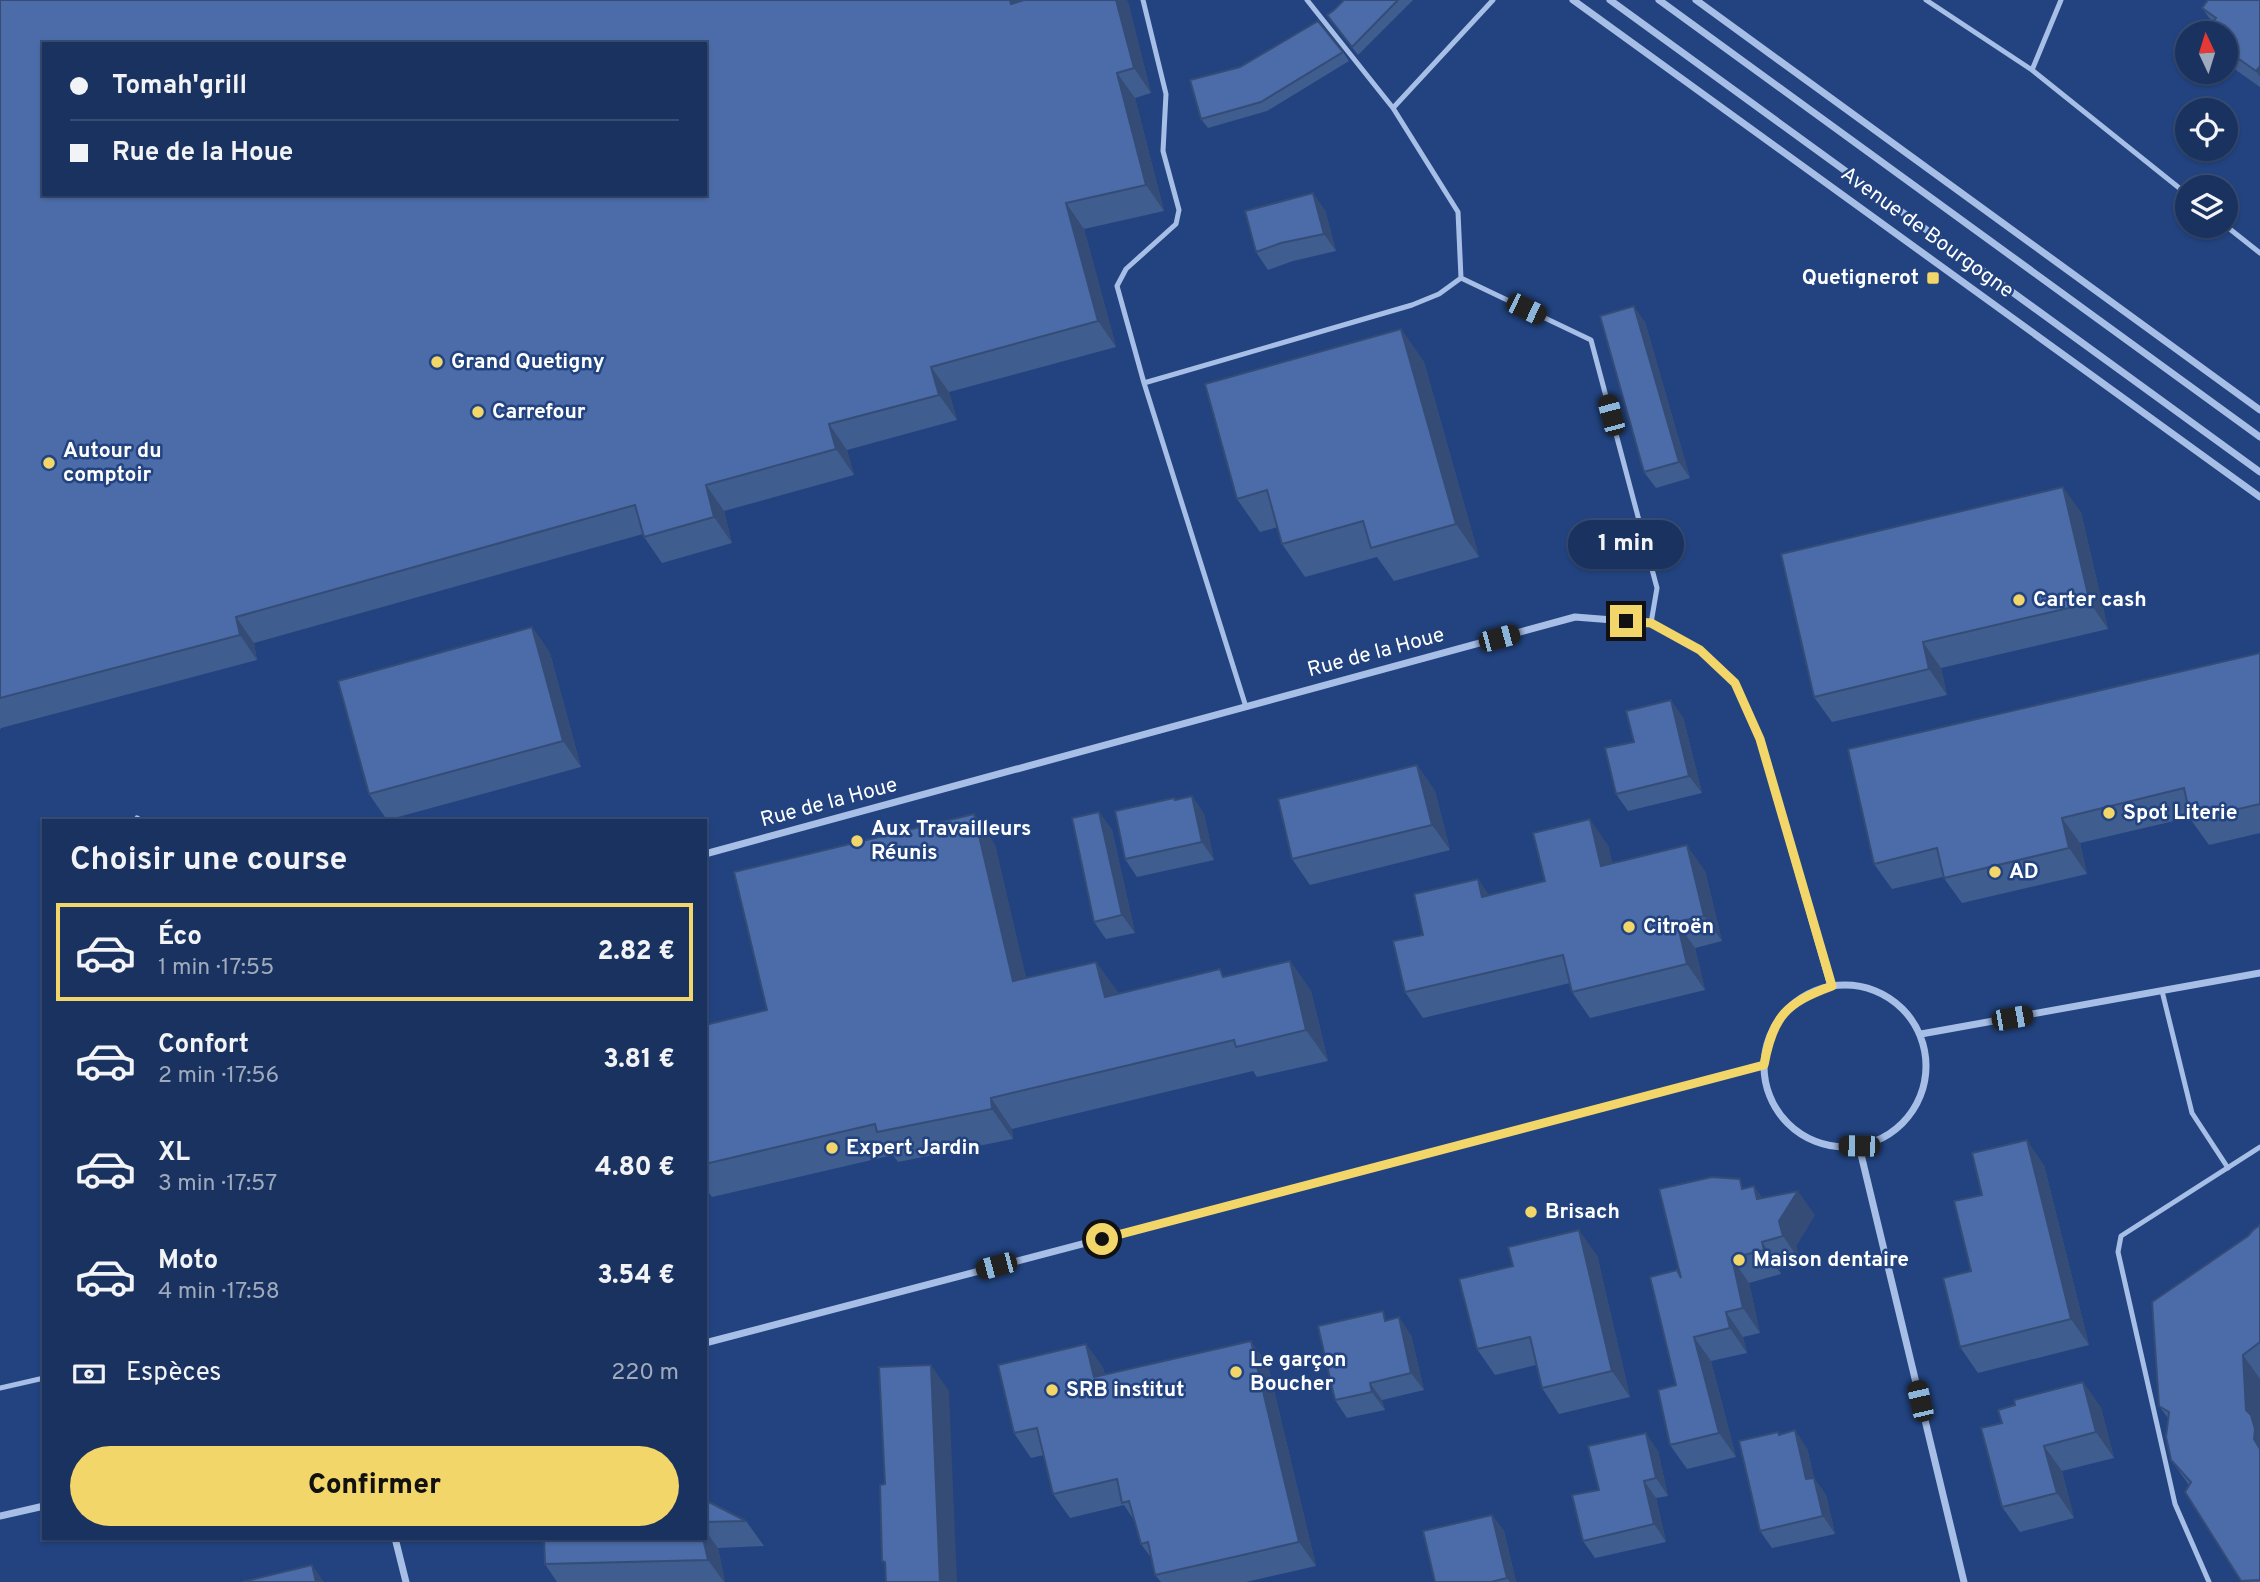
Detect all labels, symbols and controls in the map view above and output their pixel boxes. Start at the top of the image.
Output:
north arrow [2175,21,2238,84]
map controls [2175,21,2238,238]
text: Tomah'grill [112,70,247,103]
button: locate [2175,98,2238,161]
text: Rue de la Houe [112,137,293,170]
street label: Avenue de Bourgogne [1835,161,2019,305]
button: layers [2175,175,2238,238]
place label: Quetignerot [1802,265,1919,292]
marker: Quetignerot [1925,270,1941,286]
car [1503,290,1550,328]
place label: Grand Quetigny [451,349,605,376]
marker: Grand Quetigny [429,354,445,370]
car [1596,392,1627,438]
place label: Carrefour [492,399,586,426]
marker: Carrefour [470,404,486,420]
place label: Autour du comptoir [63,438,162,489]
marker: Autour du comptoir [41,455,57,471]
callout: 1 min [1568,520,1684,568]
text: 1 min [1598,530,1654,559]
place label: Carter cash [2033,587,2147,614]
marker: Carter cash [2011,592,2027,608]
route end [1610,605,1642,637]
street label: Rue de la Houe [1305,622,1447,684]
car [1476,622,1523,654]
street label: Rue de la Houe [758,772,900,834]
place label: Spot Literie [2123,800,2237,827]
marker: Spot Literie [2101,805,2117,821]
place label: Aux Travailleurs Réunis [871,816,1031,867]
marker: Aux Travailleurs Réunis [849,833,865,849]
text: Choisir une course [70,841,347,881]
place label: AD [2009,859,2039,886]
marker: AD [1987,864,2003,880]
place label: Citroën [1643,914,1714,941]
marker: Citroën [1621,919,1637,935]
icon: car [74,921,137,984]
text: Éco [158,921,202,954]
text: 2.82 € [597,936,675,969]
text: 1 min · 17:55 [158,954,274,983]
car [1990,1004,2035,1032]
icon: car [74,1029,137,1092]
text: Confort [158,1029,249,1062]
text: 3.81 € [603,1044,675,1077]
text: 2 min · 17:56 [158,1062,279,1091]
place label: Expert Jardin [846,1135,980,1162]
car [1838,1135,1881,1157]
icon: car [74,1137,137,1200]
text: XL [158,1137,190,1170]
marker: Expert Jardin [824,1140,840,1156]
text: 4.80 € [595,1152,675,1185]
text: 3 min · 17:57 [158,1170,277,1199]
place label: Brisach [1545,1199,1620,1226]
marker: Brisach [1523,1204,1539,1220]
route start [1086,1223,1118,1255]
icon: car [74,1245,137,1308]
text: Moto [158,1245,218,1278]
place label: Maison dentaire [1753,1247,1909,1274]
car [973,1250,1020,1282]
marker: Maison dentaire [1731,1252,1747,1268]
text: 3.54 € [597,1260,675,1293]
text: 4 min · 17:58 [158,1278,280,1307]
place label: Le garçon Boucher [1250,1347,1346,1398]
icon: cash [70,1355,108,1393]
text: Espèces [126,1357,222,1390]
text: 220 m [611,1359,679,1388]
marker: Le garçon Boucher [1228,1364,1244,1380]
place label: SRB institut [1066,1377,1184,1404]
car [1906,1378,1935,1424]
marker: SRB institut [1044,1382,1060,1398]
button: Confirmer [70,1446,679,1526]

